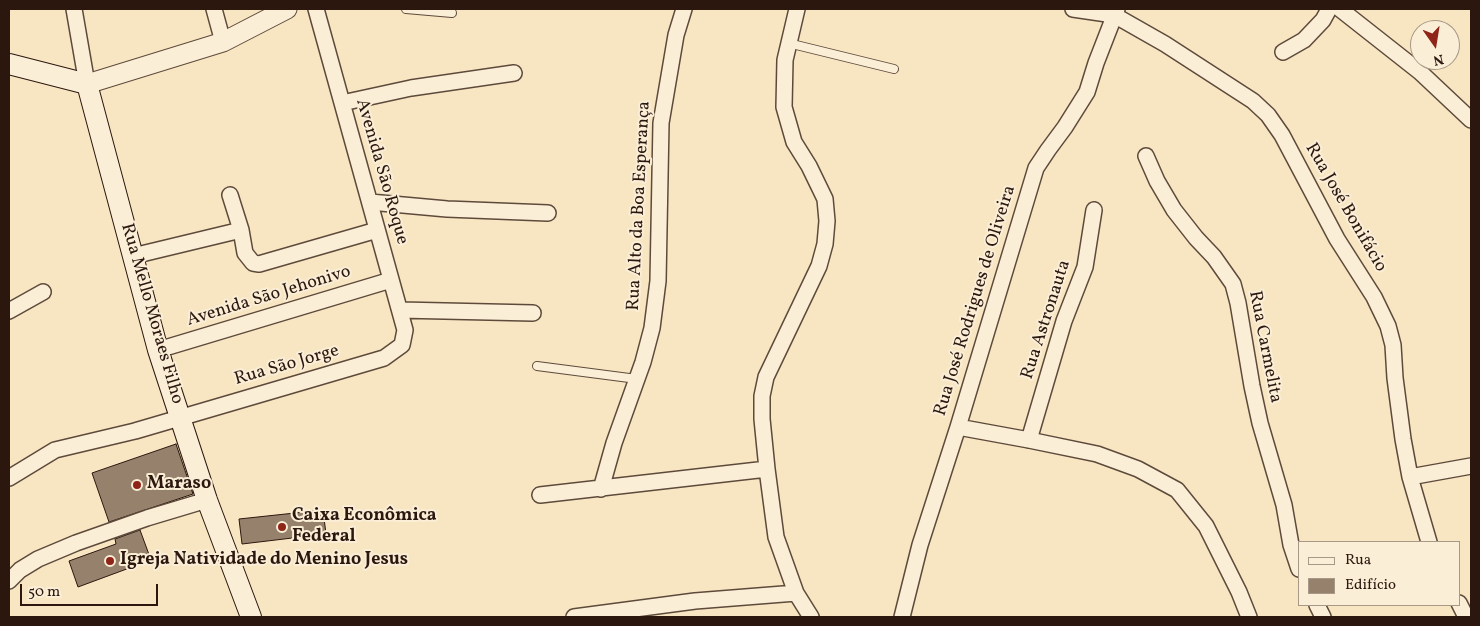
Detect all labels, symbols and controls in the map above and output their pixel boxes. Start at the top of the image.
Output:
north arrow [1410,20,1460,70]
text: N [1431,49,1445,70]
street label: Avenida São Roque [350,97,412,247]
street label: Rua Alto da Boa Esperança [624,101,656,311]
street label: Rua José Bonifácio [1299,140,1391,276]
street label: Rua José Rodrigues de Oliveira [931,183,1021,419]
street label: Rua Mello Moraes Filho [115,221,187,407]
street label: Rua Astronauta [1018,258,1076,382]
street label: Avenida São Jehonivo [184,262,354,332]
street label: Rua Carmelita [1243,289,1285,405]
street label: Rua São Jorge [232,341,342,391]
place label: Maraso [147,474,211,496]
marker: Maraso [131,479,143,491]
place label: Caixa Econômica Federal [292,506,437,548]
marker: Caixa Econômica Federal [276,521,288,533]
legend [1298,541,1460,606]
place label: Igreja Natividade do Menino Jesus [120,550,408,572]
text: Rua [1345,550,1371,571]
marker: Igreja Natividade do Menino Jesus [104,555,116,567]
scale bar [22,574,160,606]
text: Edifício [1345,575,1396,596]
text: 50 m [28,582,60,603]

